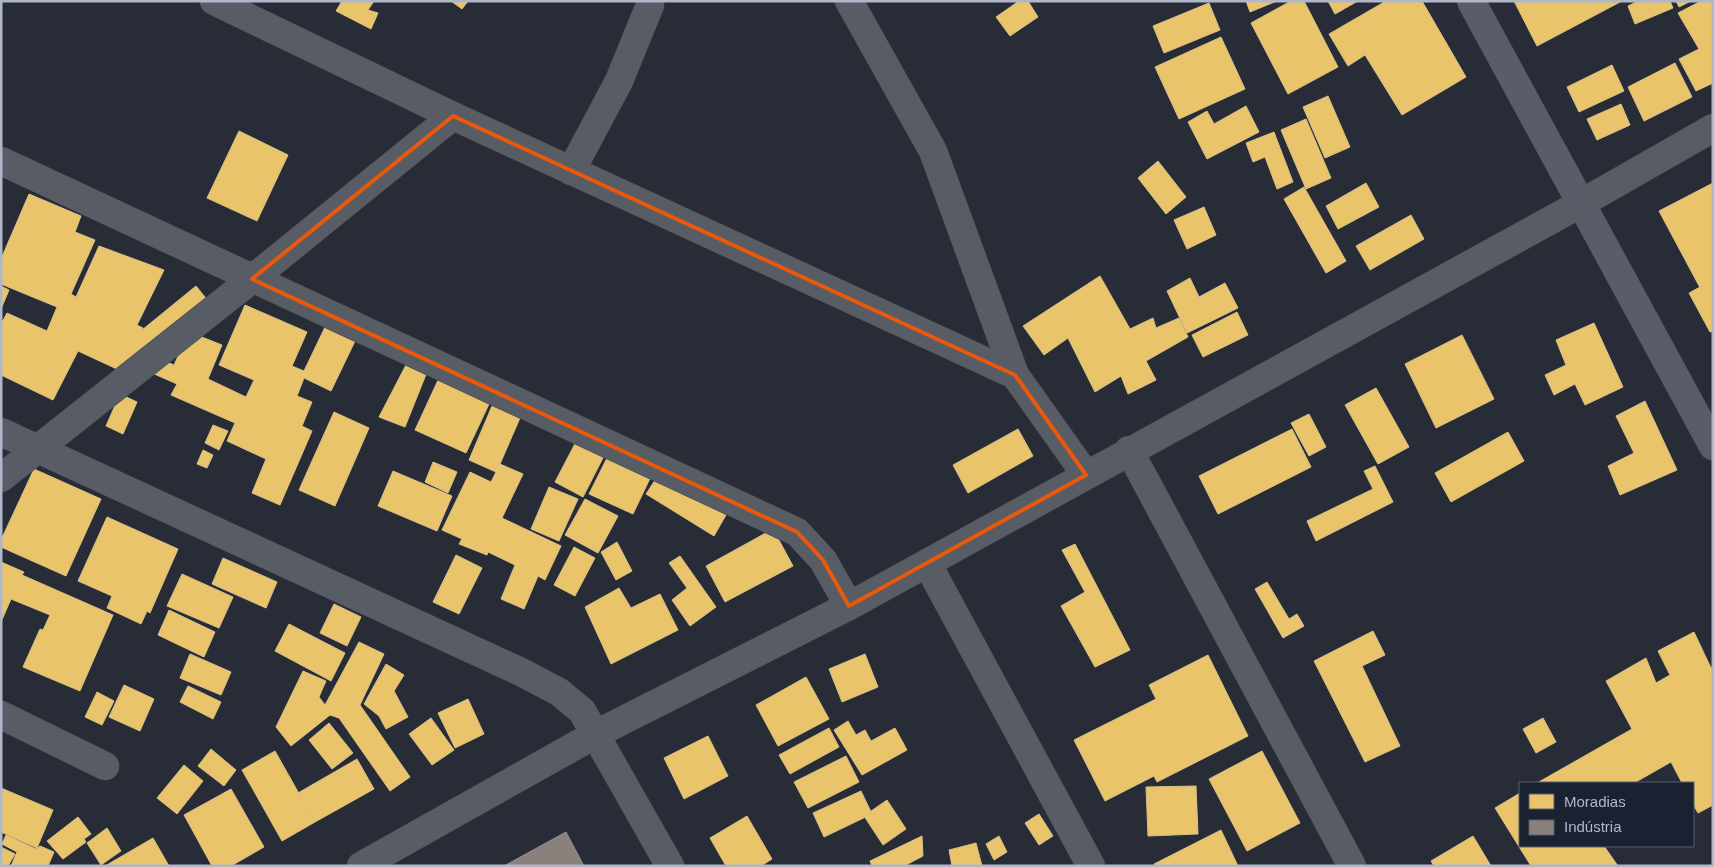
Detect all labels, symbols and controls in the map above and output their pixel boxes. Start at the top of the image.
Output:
legend [1519,782,1694,847]
text: Moradias [1564,793,1626,810]
text: Indústria [1564,818,1622,835]

